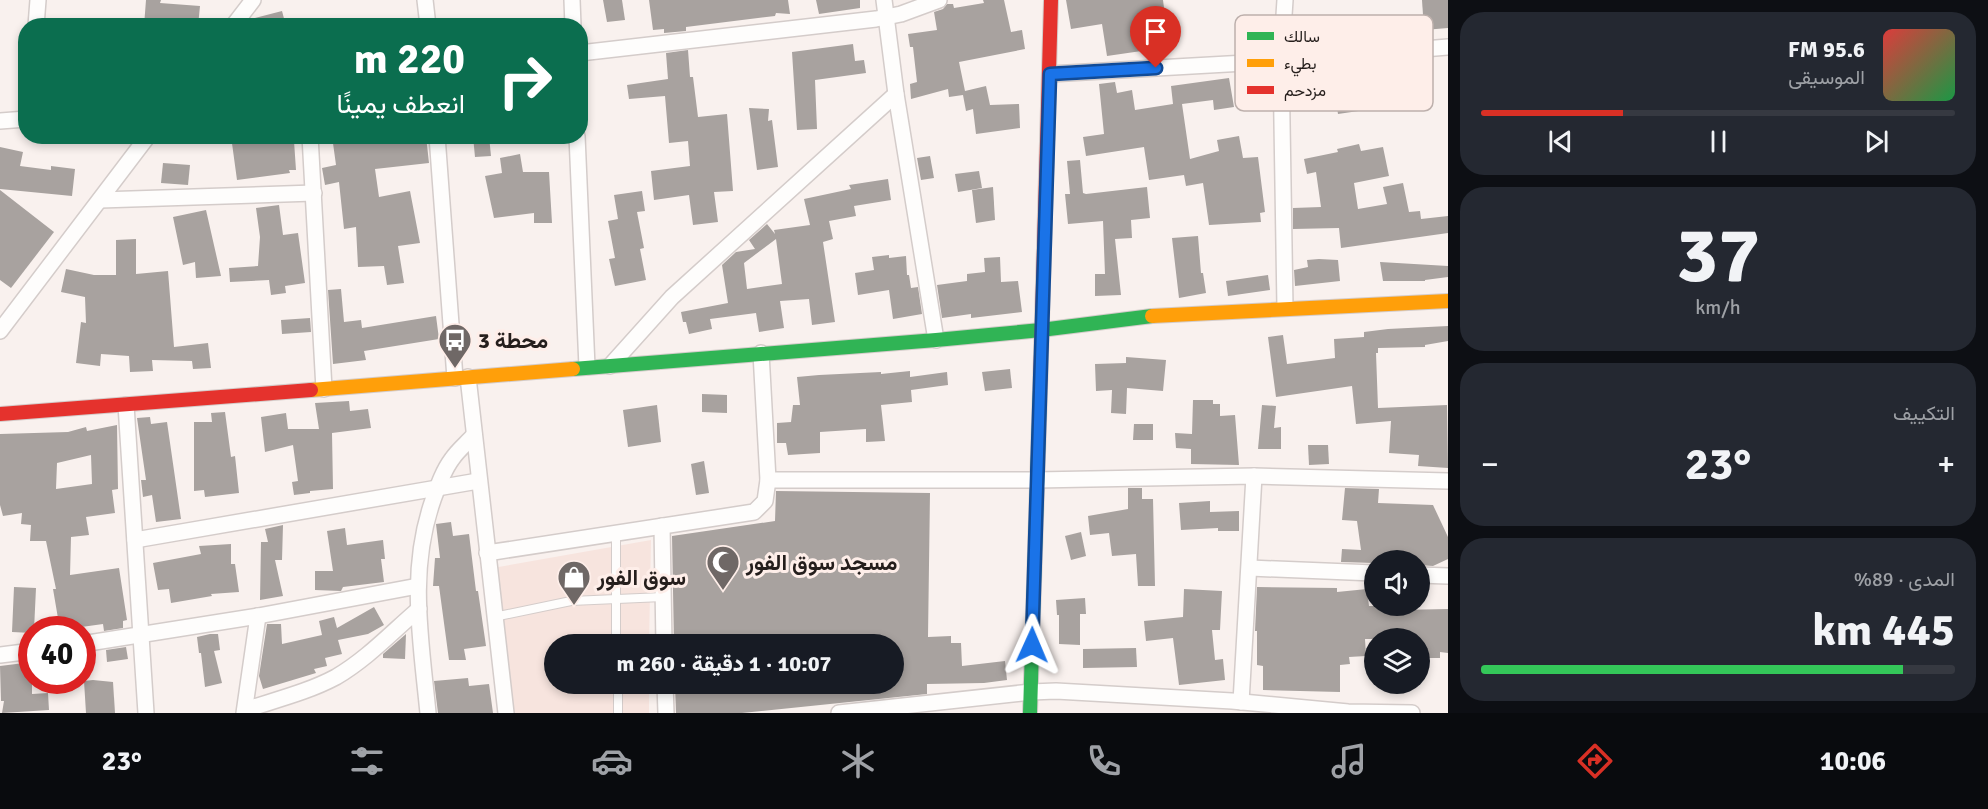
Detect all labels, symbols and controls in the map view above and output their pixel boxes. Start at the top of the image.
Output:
pin [1130,6,1181,68]
icon: arrive [1139,15,1172,48]
legend [1235,15,1433,111]
text: سالك [1284,27,1320,47]
text: 220 m [354,34,465,85]
text: 95.6 FM [1788,36,1865,63]
icon: right [486,42,564,120]
text: بطيء [1284,54,1316,77]
text: الموسيقى [1788,65,1865,90]
text: مزدحم [1284,81,1326,101]
text: انعطف يمينًا [336,88,465,121]
icon: previous [1544,125,1577,158]
icon: pause [1702,125,1735,158]
icon: next [1860,125,1893,158]
text: 37 [1676,208,1760,304]
text: km/h [1695,295,1741,320]
bus stop icon: محطة 3 [437,322,473,369]
place label: محطة 3 [478,327,548,354]
text: التكييف [1893,401,1955,426]
text: 23° [1685,437,1751,492]
text: − [1481,444,1499,485]
text: + [1937,444,1955,485]
mosque icon: مسجد سوق الفور [705,544,741,591]
place label: مسجد سوق الفور [745,549,898,576]
map controls [1364,550,1430,694]
button: sound [1364,550,1430,616]
shop icon: سوق الفور [556,559,592,606]
place label: سوق الفور [596,564,686,591]
text: المدى · 89% [1854,567,1955,592]
text: 445 km [1812,603,1955,658]
position arrow [1000,613,1064,677]
speed limit sign: 40 [18,616,96,694]
button: layers [1364,628,1430,694]
text: 10:07 · 1 دقيقة · 260 m [617,650,831,677]
icon: filters [346,740,388,782]
icon: car [591,740,633,782]
icon: climate [837,740,879,782]
icon: phone [1083,740,1125,782]
icon: music [1328,740,1370,782]
icon: directions [1574,740,1616,782]
text: 23° [102,745,142,778]
text: 10:06 [1820,745,1886,778]

